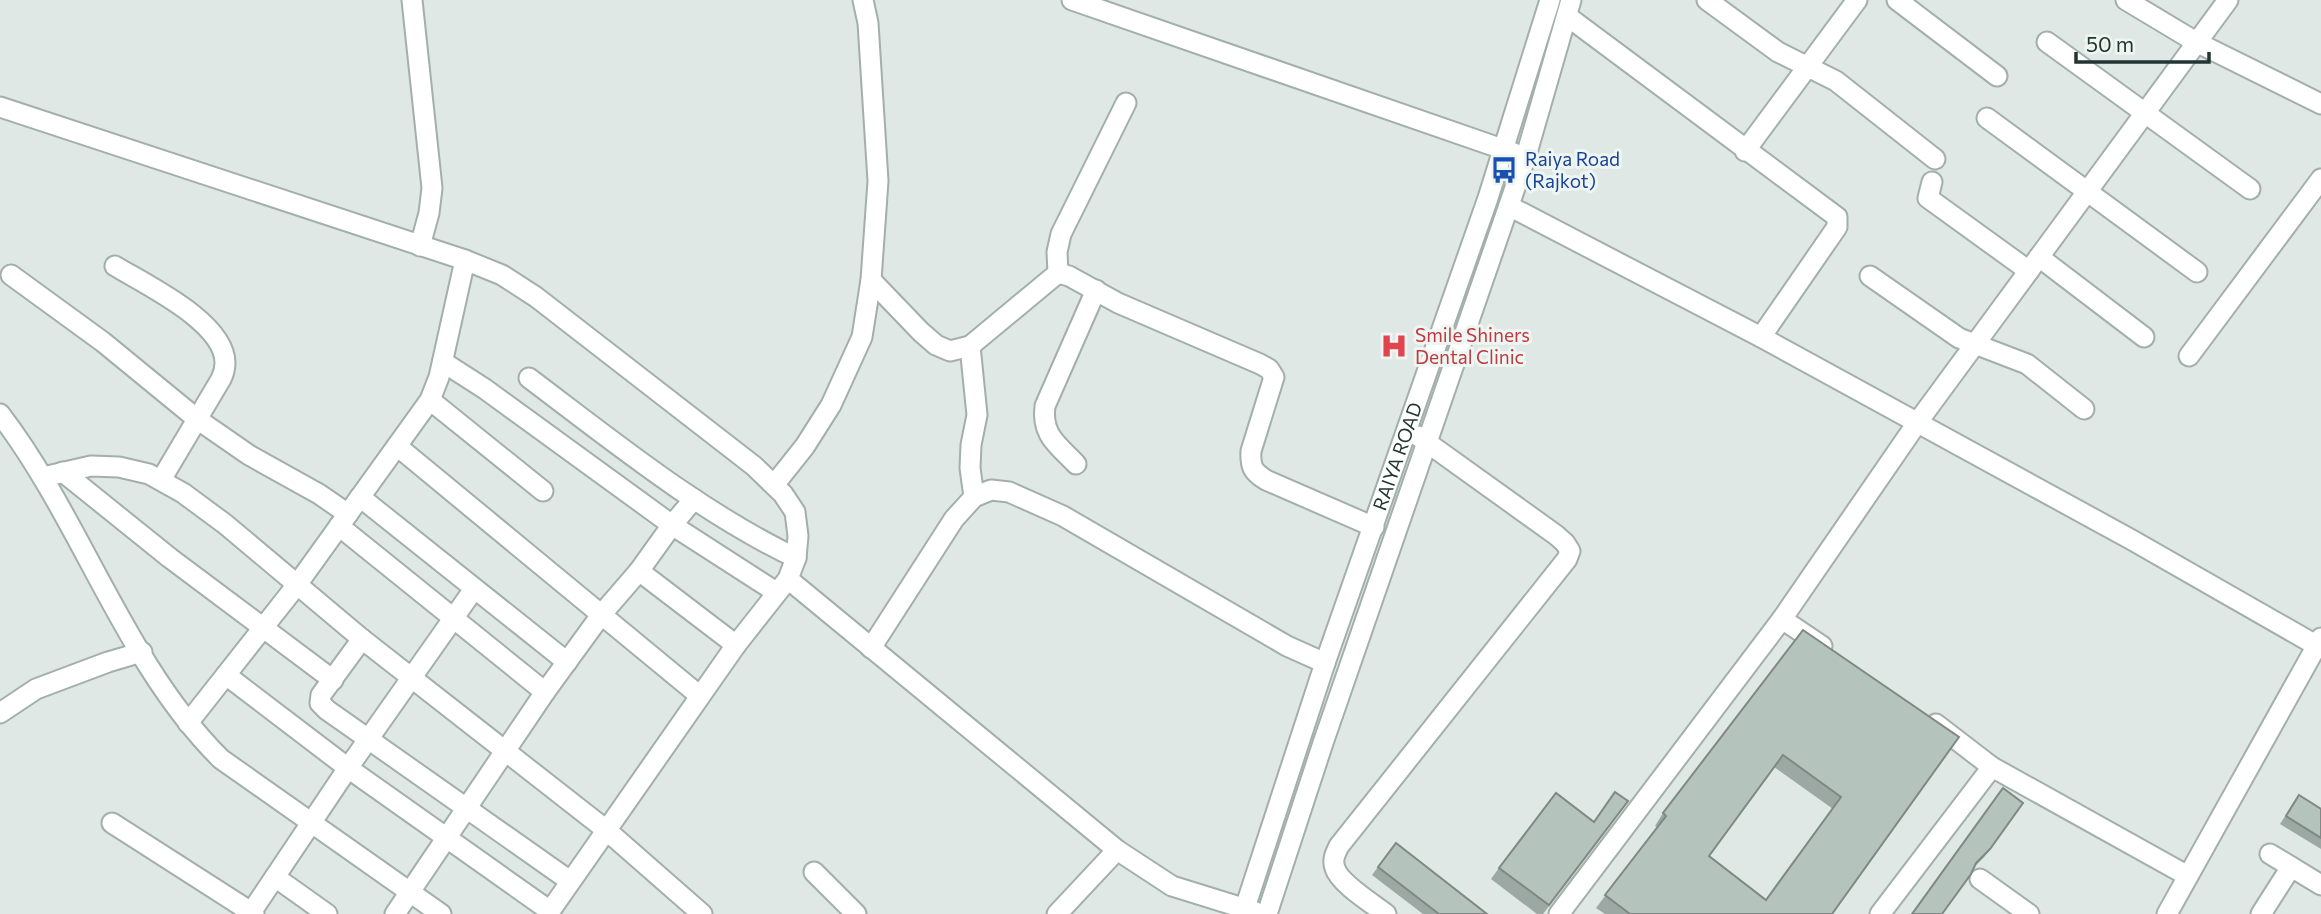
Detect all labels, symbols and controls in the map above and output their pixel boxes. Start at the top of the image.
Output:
scale bar [2076,21,2209,65]
text: 50 m [2086,31,2134,56]
place label: Raiya Road (Rajkot) [1525,147,1620,192]
bus stop icon: Raiya Road (Rajkot) [1489,155,1519,185]
place label: Smile Shiners Dental Clinic [1415,323,1530,368]
hospital icon: Smile Shiners Dental Clinic [1379,331,1409,361]
street label: RAIYA ROAD [1367,399,1427,513]

